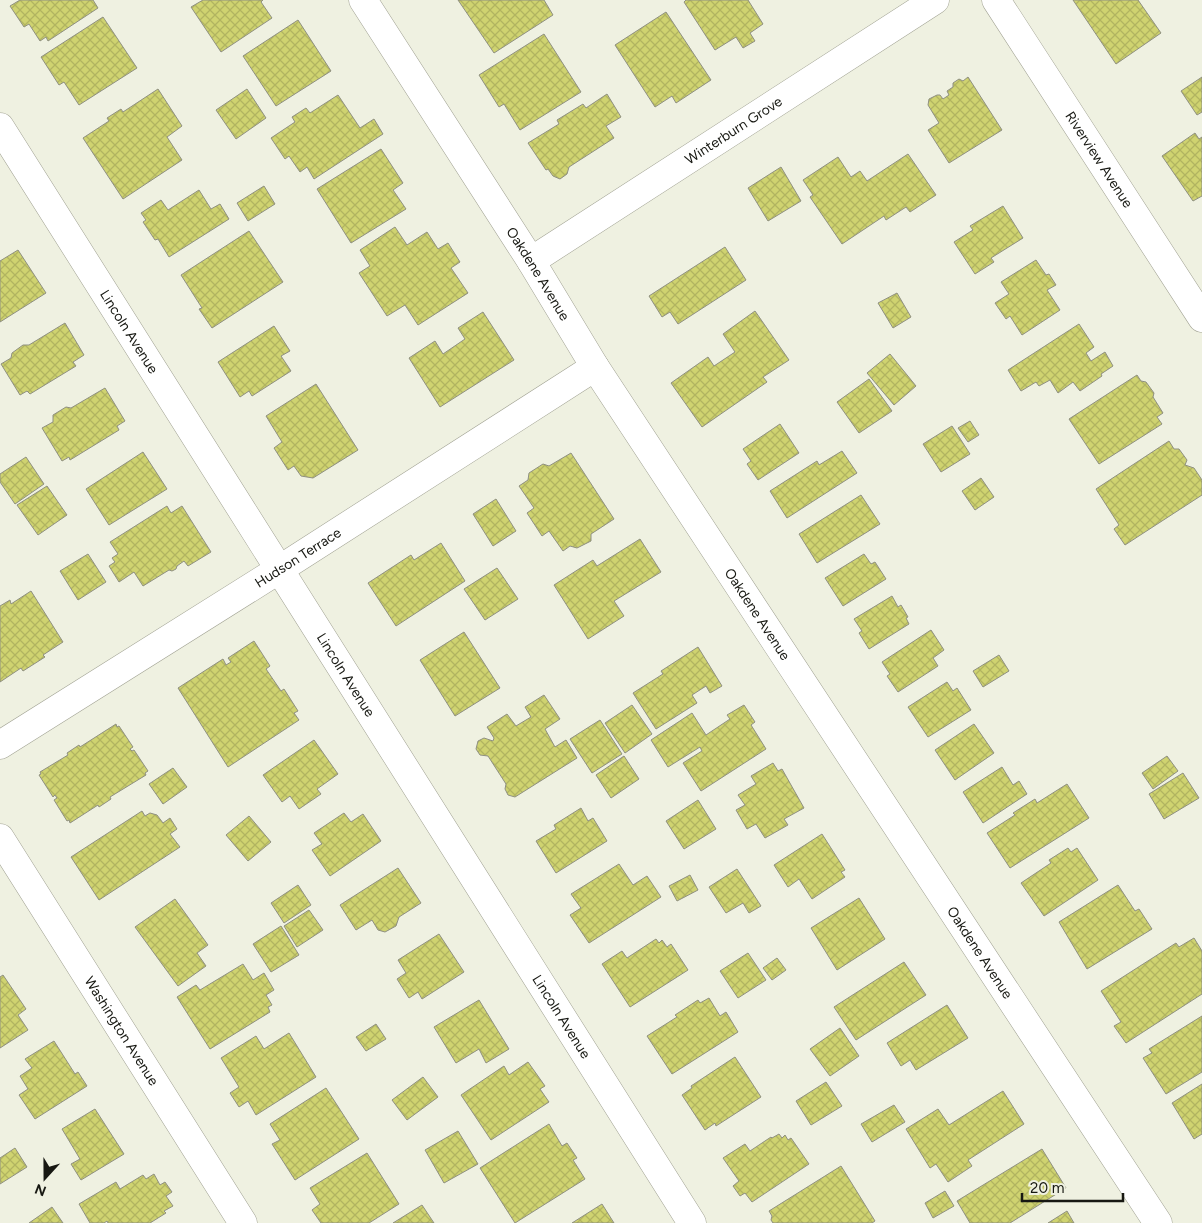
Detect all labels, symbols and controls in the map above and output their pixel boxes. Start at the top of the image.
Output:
street label: Winterburn Grove [682,92,786,168]
street label: Riverview Avenue [1062,108,1137,211]
street label: Oakdene Avenue [503,224,574,324]
street label: Lincoln Avenue [96,287,162,377]
street label: Hudson Terrace [252,523,344,591]
street label: Oakdene Avenue [721,565,794,664]
street label: Lincoln Avenue [313,630,379,720]
street label: Oakdene Avenue [944,903,1017,1002]
street label: Lincoln Avenue [529,971,595,1062]
street label: Washington Avenue [81,973,163,1089]
north arrow [20,1153,70,1203]
scale bar [1022,1170,1123,1202]
text: 20 m [1030,1179,1064,1197]
text: N [32,1180,49,1200]

